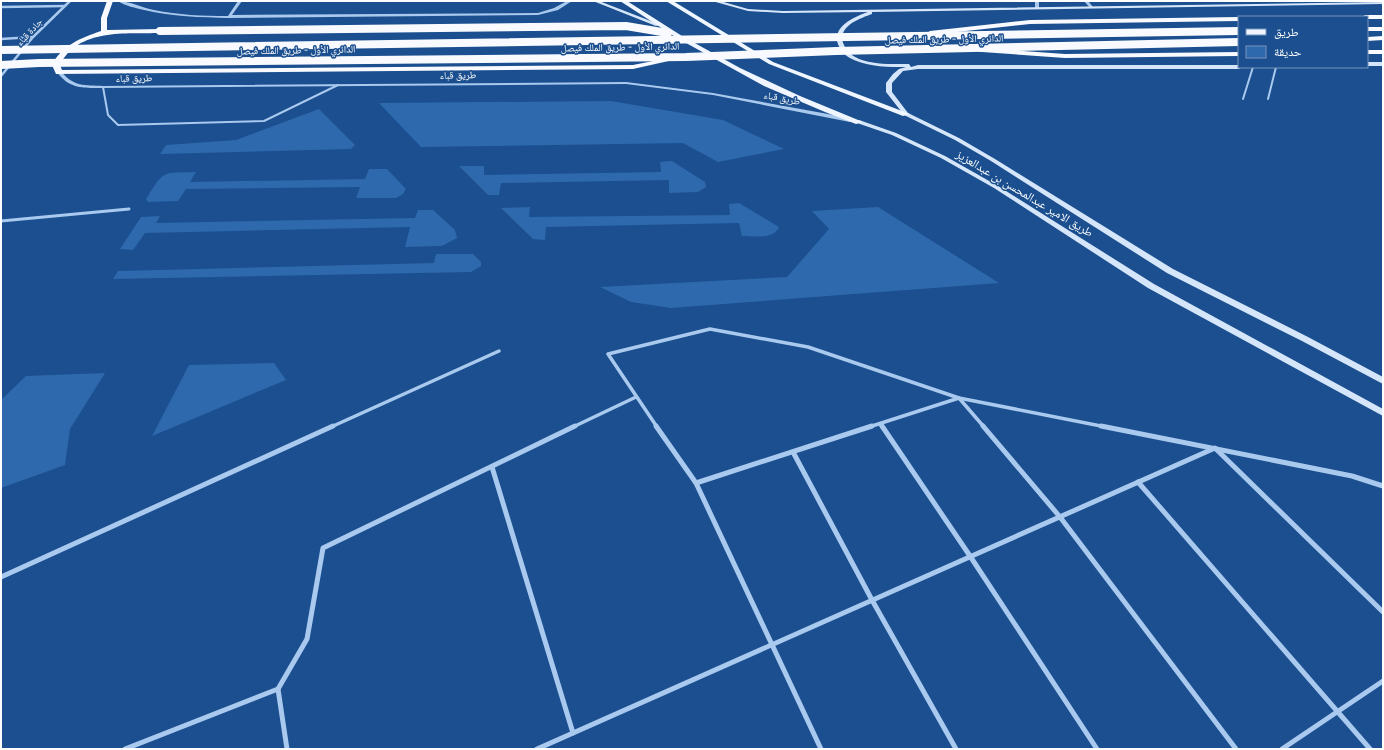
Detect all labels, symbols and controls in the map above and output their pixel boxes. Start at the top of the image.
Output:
street label: جادة قباء [13,15,46,49]
legend [1238,16,1368,68]
text: طريق [1274,24,1299,39]
street label: الدائري الأول - طريق الملك فيصل [885,31,1003,48]
street label: الدائري الأول - طريق الملك فيصل [561,39,679,56]
street label: الدائري الأول - طريق الملك فيصل [237,42,355,59]
text: حديقة [1274,44,1302,59]
street label: طريق قباء [440,68,477,82]
street label: طريق قباء [116,71,153,85]
street label: طريق قباء [763,88,802,108]
street label: طريق الامير عبدالمحسن بن عبدالعزيز [953,146,1096,240]

